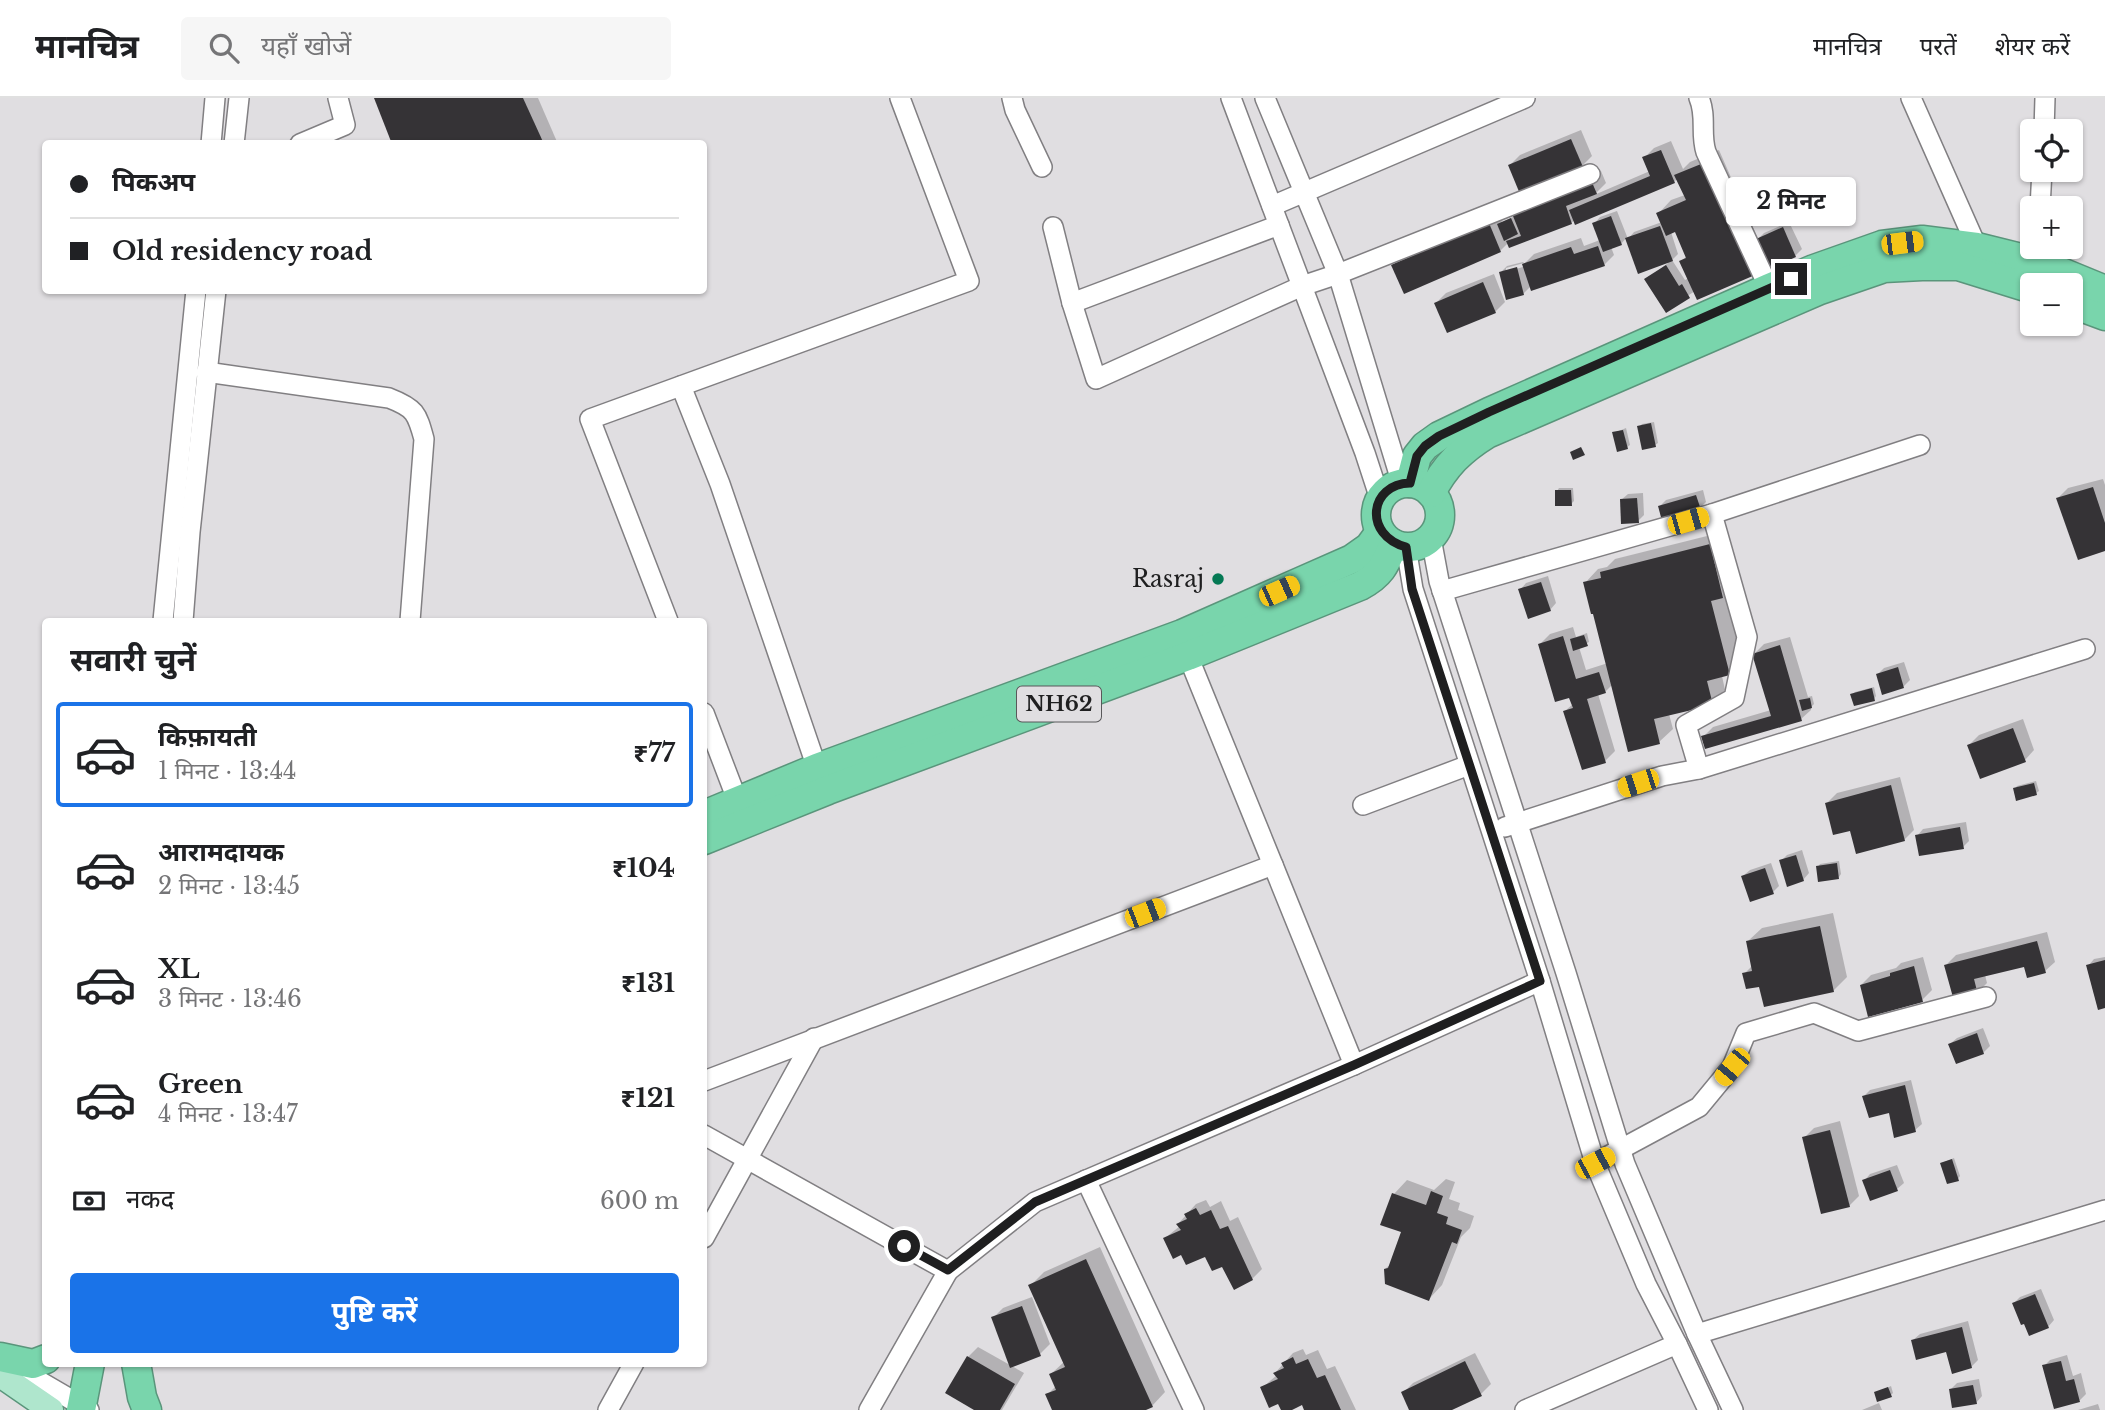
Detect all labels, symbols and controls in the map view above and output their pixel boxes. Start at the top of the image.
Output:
search box [181,17,671,80]
text: मानचित्र [35,26,139,67]
icon: search [205,29,243,67]
text: यहाँ खोजें [261,30,351,62]
text: मानचित्र [1813,32,1882,61]
text: परतें [1920,32,1957,61]
text: शेयर करें [1995,32,2070,61]
map controls [2020,119,2083,336]
button: locate [2020,119,2083,182]
text: पिकअप [112,166,195,198]
callout: 2 मिनट [1726,178,1856,226]
text: 2 मिनट [1756,187,1826,215]
button: + [2020,196,2083,259]
car [1880,230,1925,256]
text: Old residency road [112,235,373,267]
route end [1775,263,1807,295]
button: − [2020,273,2083,336]
car [1665,505,1712,537]
place label: Rasraj [1132,565,1204,593]
marker: Rasraj [1210,571,1226,587]
car [1256,573,1303,609]
text: सवारी चुनें [70,640,196,680]
road number: NH62 [1017,686,1101,722]
text: किफ़ायती [158,721,257,753]
icon: car [74,723,137,786]
text: ₹77 [633,737,675,769]
text: 1 मिनट · 13:44 [158,757,297,785]
car [1615,767,1662,799]
text: आरामदायक [158,836,284,868]
icon: car [74,838,137,901]
text: ₹104 [612,852,675,884]
text: 2 मिनट · 13:45 [158,872,300,900]
car [1122,896,1169,930]
icon: car [74,953,137,1016]
text: XL [158,953,200,985]
text: ₹131 [621,967,675,999]
text: 3 मिनट · 13:46 [158,985,302,1013]
car [1711,1044,1754,1090]
icon: car [74,1068,137,1131]
text: Green [158,1068,243,1100]
text: ₹121 [621,1082,675,1114]
text: 4 मिनट · 13:47 [158,1100,298,1128]
car [1572,1144,1619,1182]
icon: cash [70,1182,108,1220]
text: नकद [126,1183,174,1215]
text: 600 m [600,1187,679,1215]
route start [888,1230,920,1262]
button: पुष्टि करें [70,1273,679,1353]

